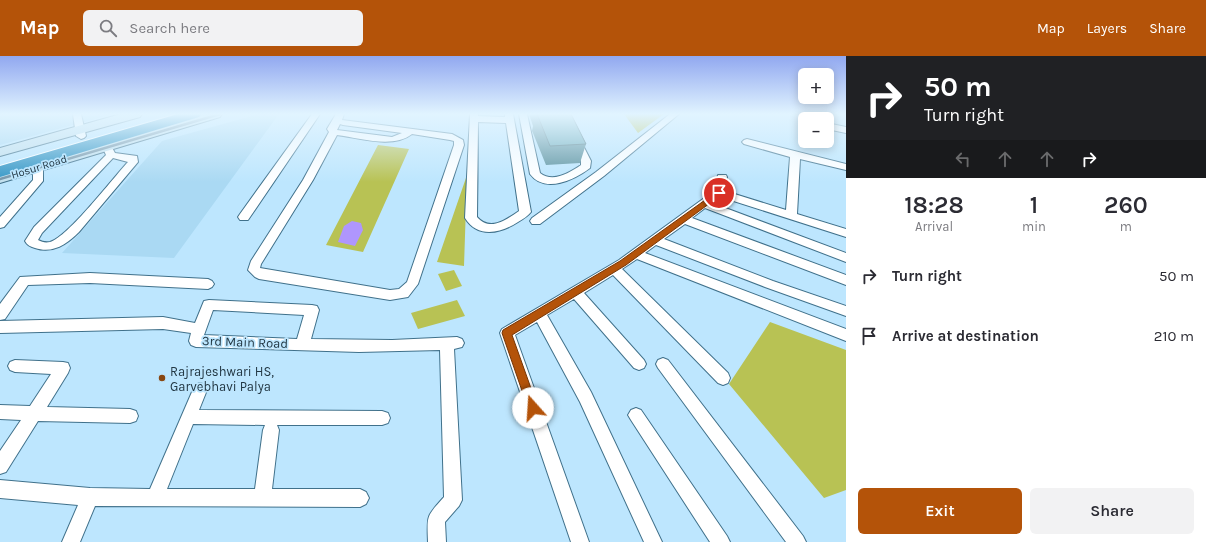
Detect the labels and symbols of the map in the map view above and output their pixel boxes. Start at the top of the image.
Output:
street label: Hosur Road [10,152,68,182]
pin [702,176,736,210]
street label: 3rd Main Road [202,333,288,351]
place label: Rajrajeshwari HS, Garvebhavi Palya [170,364,274,394]
marker: Rajrajeshwari HS, Garvebhavi Palya [157,373,167,383]
position arrow [512,387,554,429]

